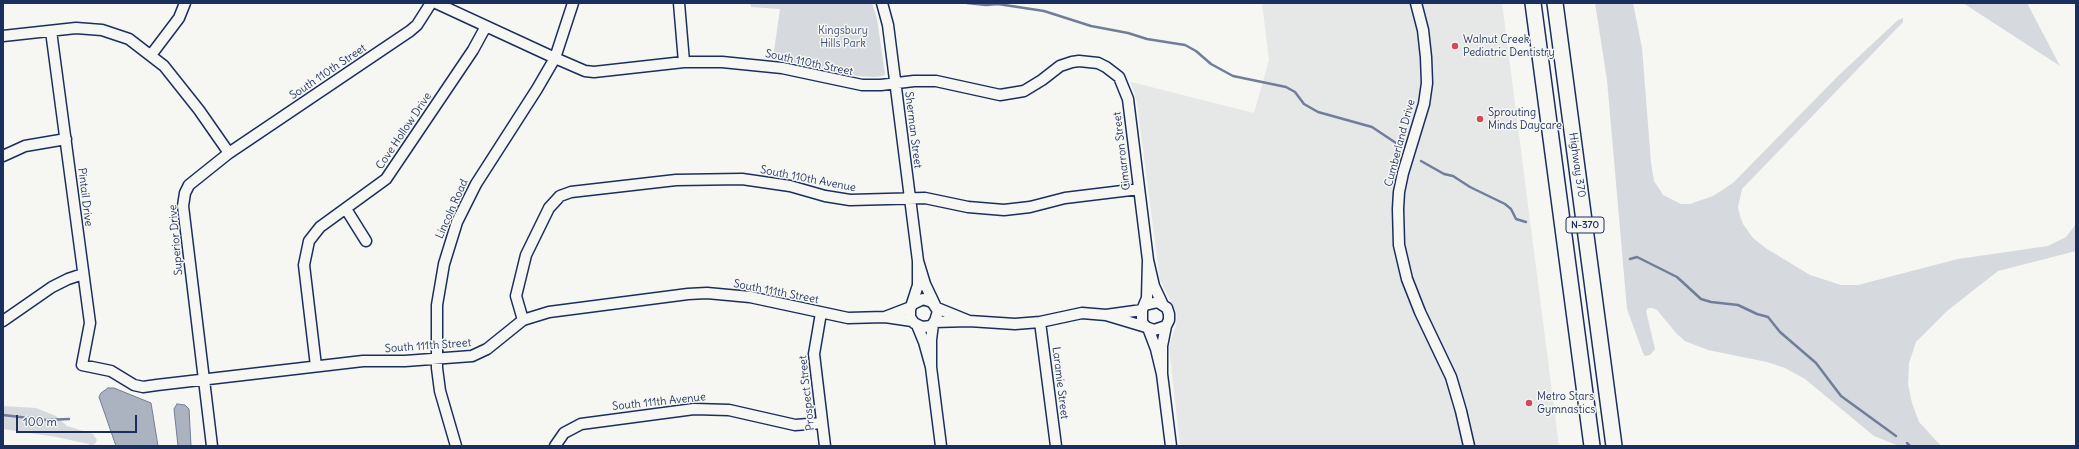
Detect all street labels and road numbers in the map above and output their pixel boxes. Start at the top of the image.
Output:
street label: South 110th Street [287,42,369,102]
street label: South 110th Street [764,47,854,79]
street label: Cove Hollow Drive [373,90,435,172]
street label: Sherman Street [902,91,924,169]
street label: Cumberland Drive [1382,98,1418,188]
street label: Cimarron Street [1111,111,1133,191]
street label: Highway 370 [1566,132,1588,198]
street label: South 110th Avenue [759,163,857,195]
street label: Pintail Drive [75,167,95,227]
street label: Lincoln Road [433,177,471,241]
street label: Superior Drive [166,204,186,276]
road number: N-370 [1566,217,1604,233]
street label: South 111th Street [732,277,820,307]
street label: South 111th Street [384,336,472,356]
street label: Laramie Street [1049,346,1071,420]
street label: Prospect Street [796,355,818,431]
street label: South 111th Avenue [612,391,706,413]

